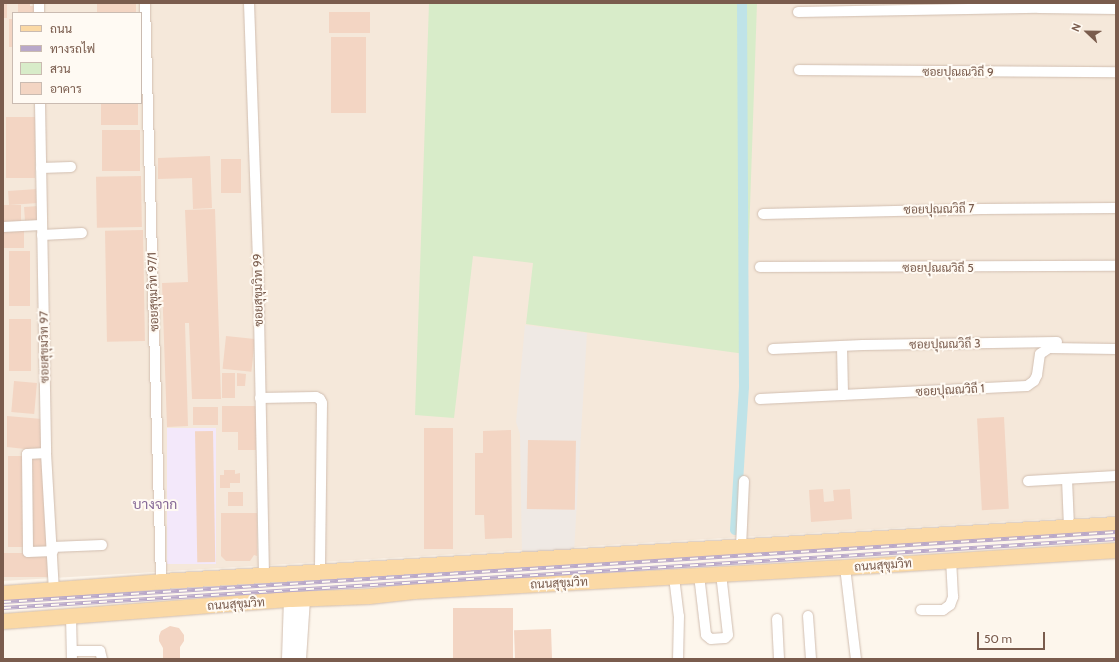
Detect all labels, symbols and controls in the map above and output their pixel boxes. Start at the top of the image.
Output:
legend [12,12,142,104]
north arrow [1067,12,1107,52]
text: ถนน [50,21,72,36]
text: N [1068,21,1084,34]
text: ทางรถไฟ [50,41,95,56]
text: สวน [50,61,71,76]
street label: ซอยปุณณวิถี 9 [922,65,994,79]
text: อาคาร [50,81,82,96]
street label: ซอยปุณณวิถี 7 [903,201,975,217]
street label: ซอยสุขุมวิท 97/1 [144,252,162,332]
street label: ซอยสุขุมวิท 99 [250,253,266,327]
street label: ซอยปุณณวิถี 5 [902,261,974,275]
street label: ซอยสุขุมวิท 97 [36,311,52,383]
street label: ซอยปุณณวิถี 3 [909,336,981,352]
street label: ซอยปุณณวิถี 1 [915,381,985,399]
district label: บางจาก [133,496,177,512]
street label: ถนนสุขุมวิท [854,556,912,574]
street label: ถนนสุขุมวิท [530,574,588,592]
street label: ถนนสุขุมวิท [207,595,265,613]
scale bar [979,624,1047,650]
text: 50 m [984,631,1012,646]

